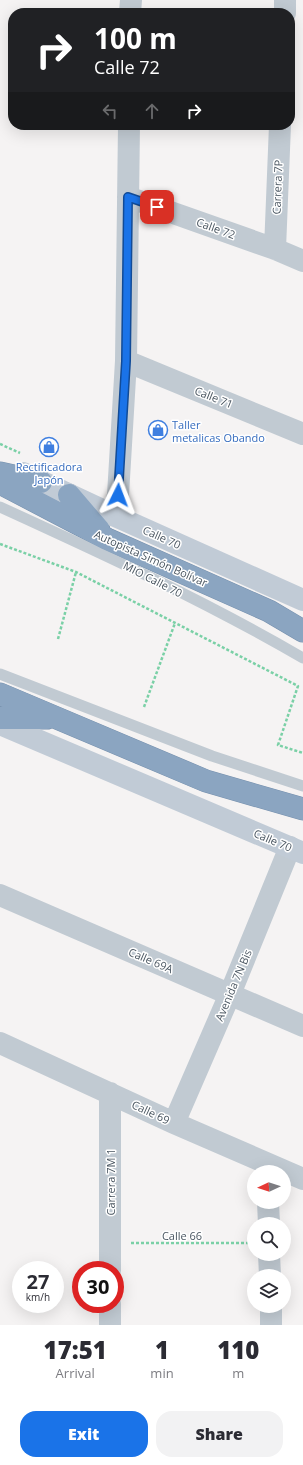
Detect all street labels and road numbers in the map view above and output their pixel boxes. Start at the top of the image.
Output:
street label: Carrera 7P [269,159,285,215]
street label: Calle 72 [195,214,237,242]
street label: Calle 71 [193,383,235,411]
street label: Calle 70 [141,522,183,552]
street label: Autopista Simón Bolívar [92,526,210,590]
street label: MIO Calle 70 [121,558,185,600]
street label: Calle 70 [252,825,294,855]
street label: Calle 69A [126,944,176,976]
street label: Avenida 7N Bis [211,947,255,1023]
street label: Calle 69 [130,1097,172,1127]
street label: Carrera 7M 1 [103,1148,118,1216]
street label: Calle 66 [162,1228,202,1243]

